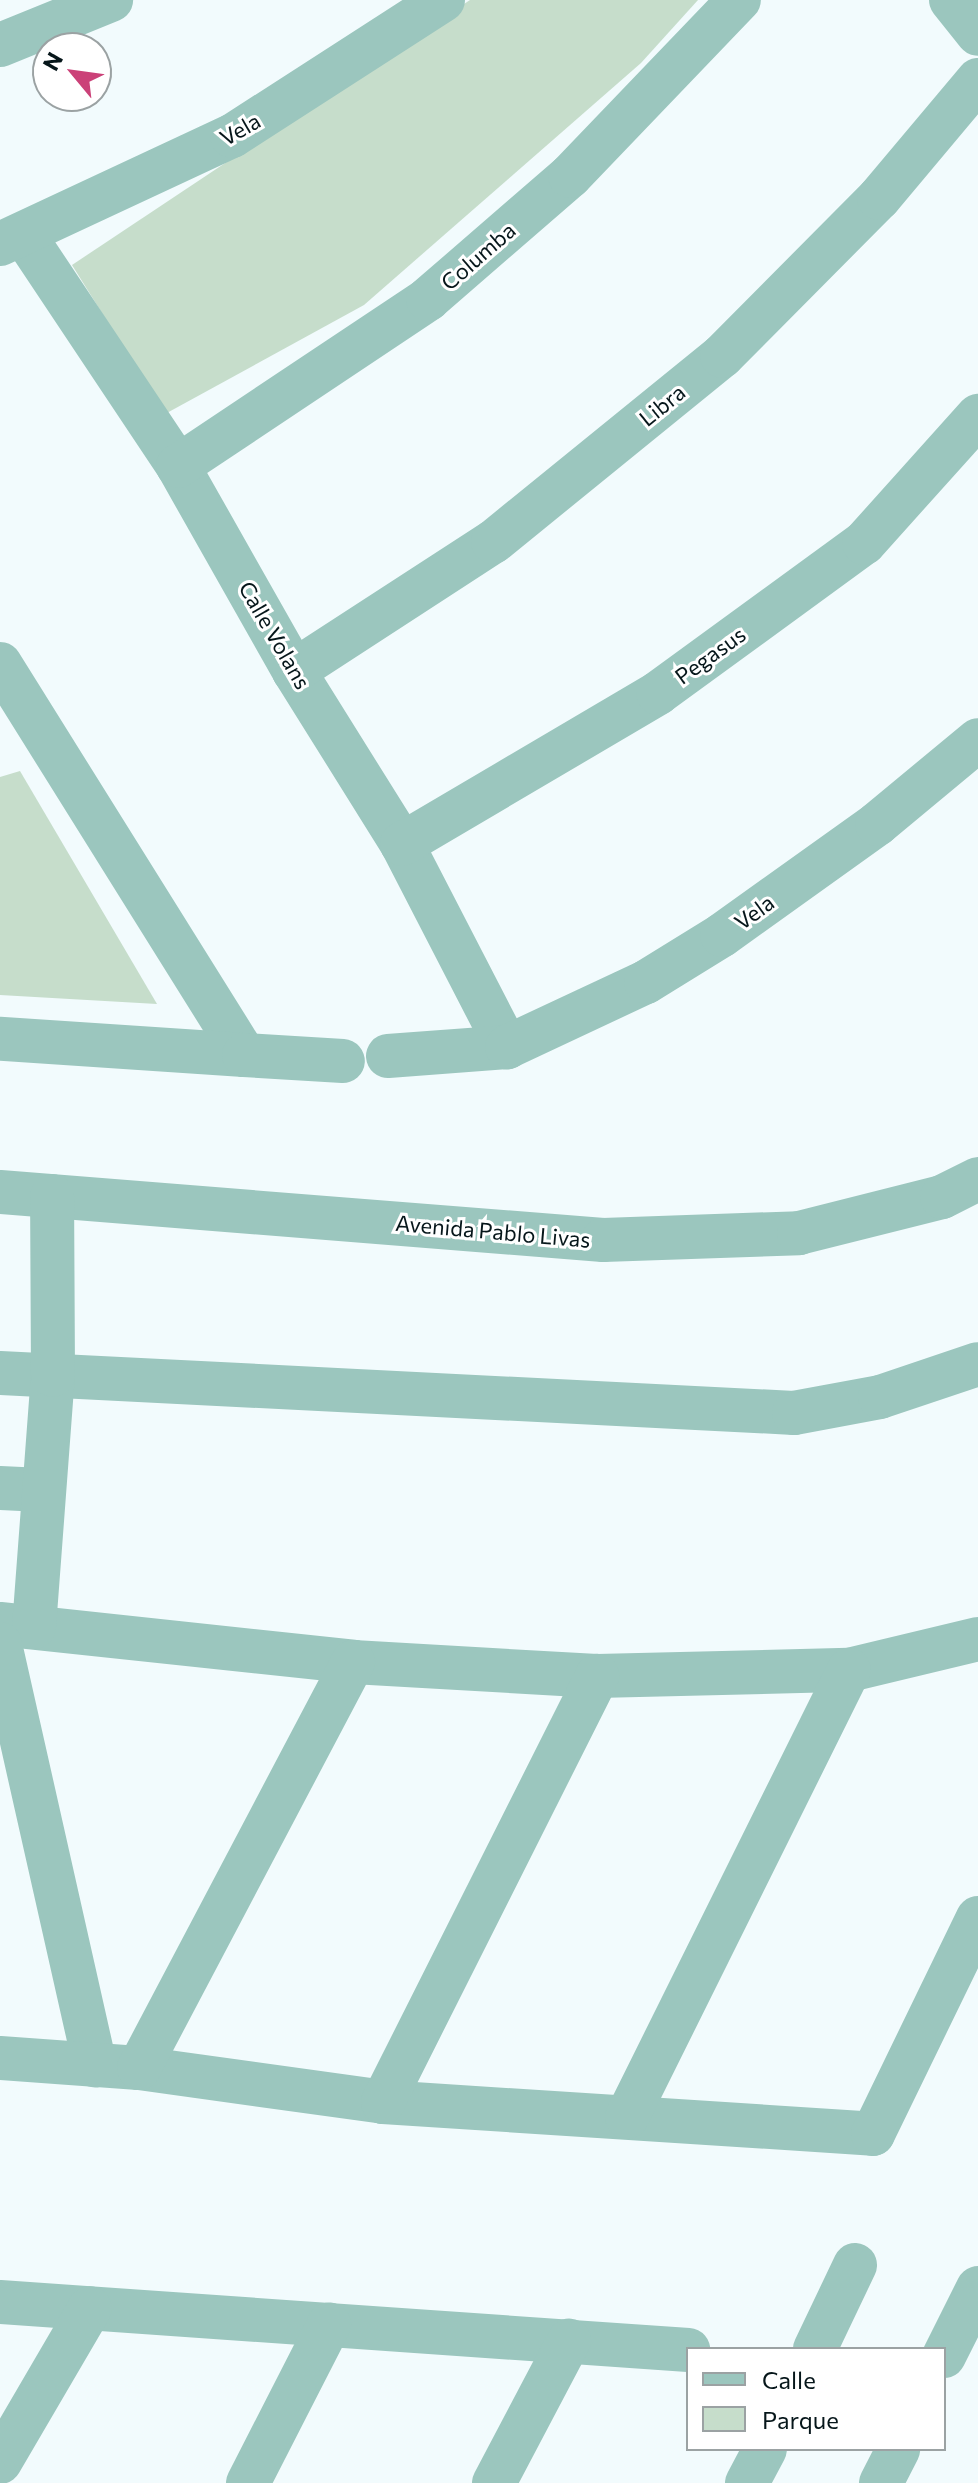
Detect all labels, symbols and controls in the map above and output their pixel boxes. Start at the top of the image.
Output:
north arrow [32,32,112,112]
text: N [37,47,68,75]
street label: Vela [215,107,265,151]
street label: Columba [435,217,521,295]
street label: Libra [634,379,690,431]
street label: Calle Volans [234,576,316,694]
street label: Pegasus [670,621,750,689]
street label: Vela [729,889,779,935]
street label: Avenida Pablo Livas [394,1209,592,1253]
legend [686,2347,946,2451]
text: Calle [762,2365,816,2394]
text: Parque [762,2405,839,2434]

